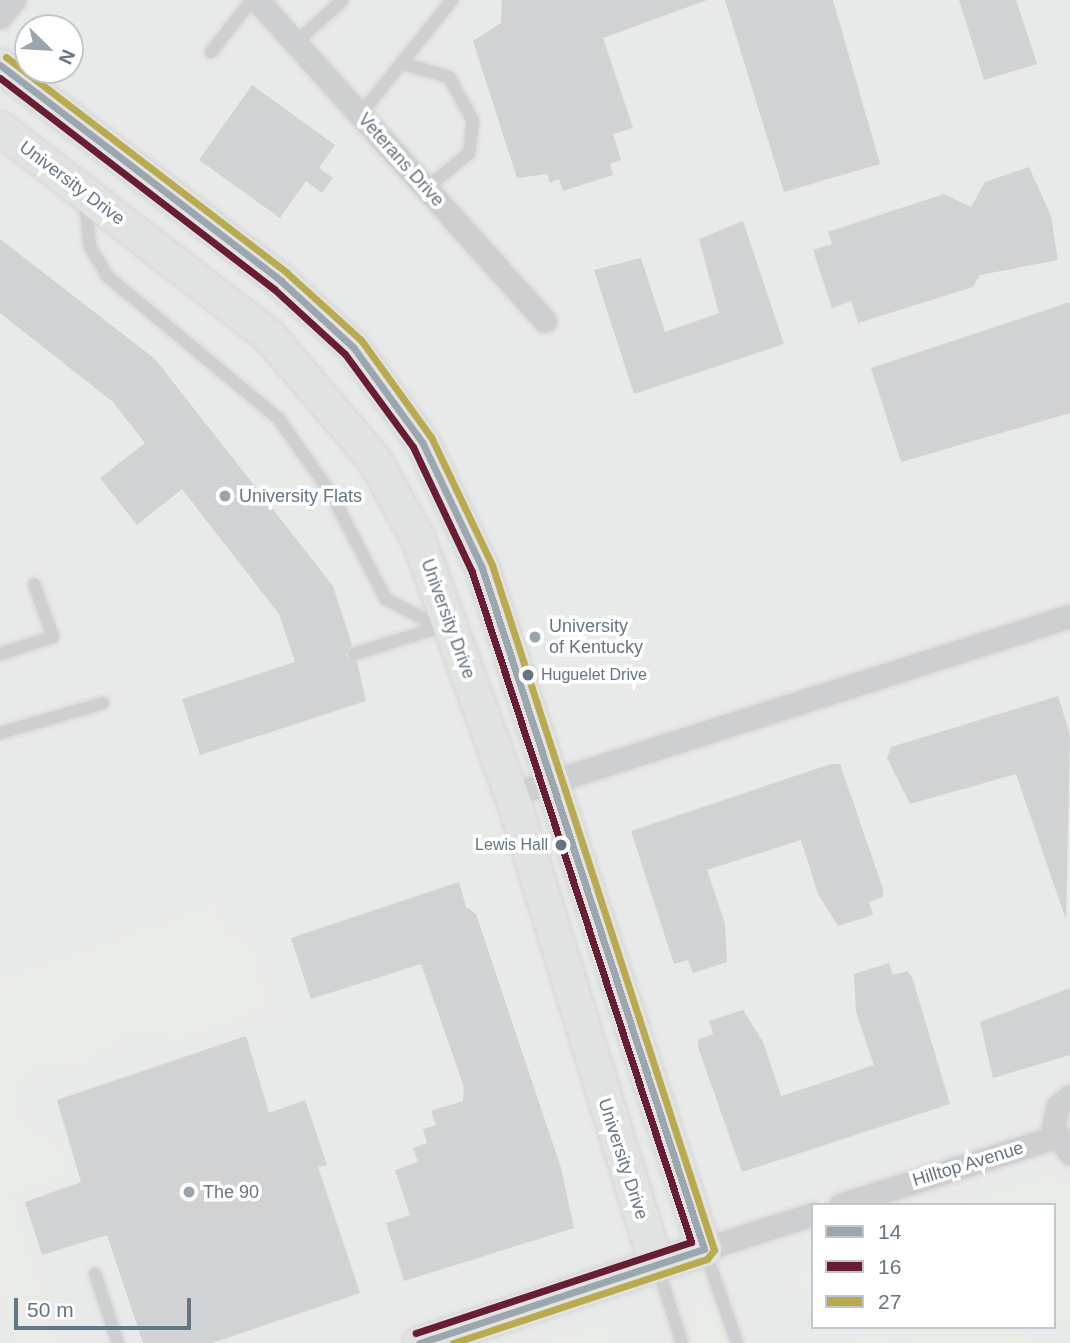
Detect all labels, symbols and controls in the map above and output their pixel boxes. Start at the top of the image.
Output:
north arrow [14,14,84,84]
text: N [54,46,79,67]
street label: Veterans Drive [353,109,449,211]
street label: University Drive [15,136,129,230]
place label: University Flats [239,485,362,507]
marker: University Flats [217,488,233,504]
street label: University Drive [416,556,480,682]
place label: University of Kentucky [549,616,643,658]
marker: University of Kentucky [527,629,543,645]
place label: Huguelet Drive [541,665,647,685]
marker: Huguelet Drive [521,668,535,682]
place label: Lewis Hall [475,835,548,855]
marker: Lewis Hall [554,838,568,852]
street label: University Drive [593,1096,653,1222]
street label: Hilltop Avenue [909,1137,1027,1191]
place label: The 90 [203,1181,259,1203]
marker: The 90 [181,1184,197,1200]
legend [811,1203,1056,1329]
text: 14 [878,1220,901,1243]
text: 16 [878,1255,901,1278]
scale bar [18,1284,194,1328]
text: 27 [878,1290,901,1313]
text: 50 m [27,1298,74,1321]

